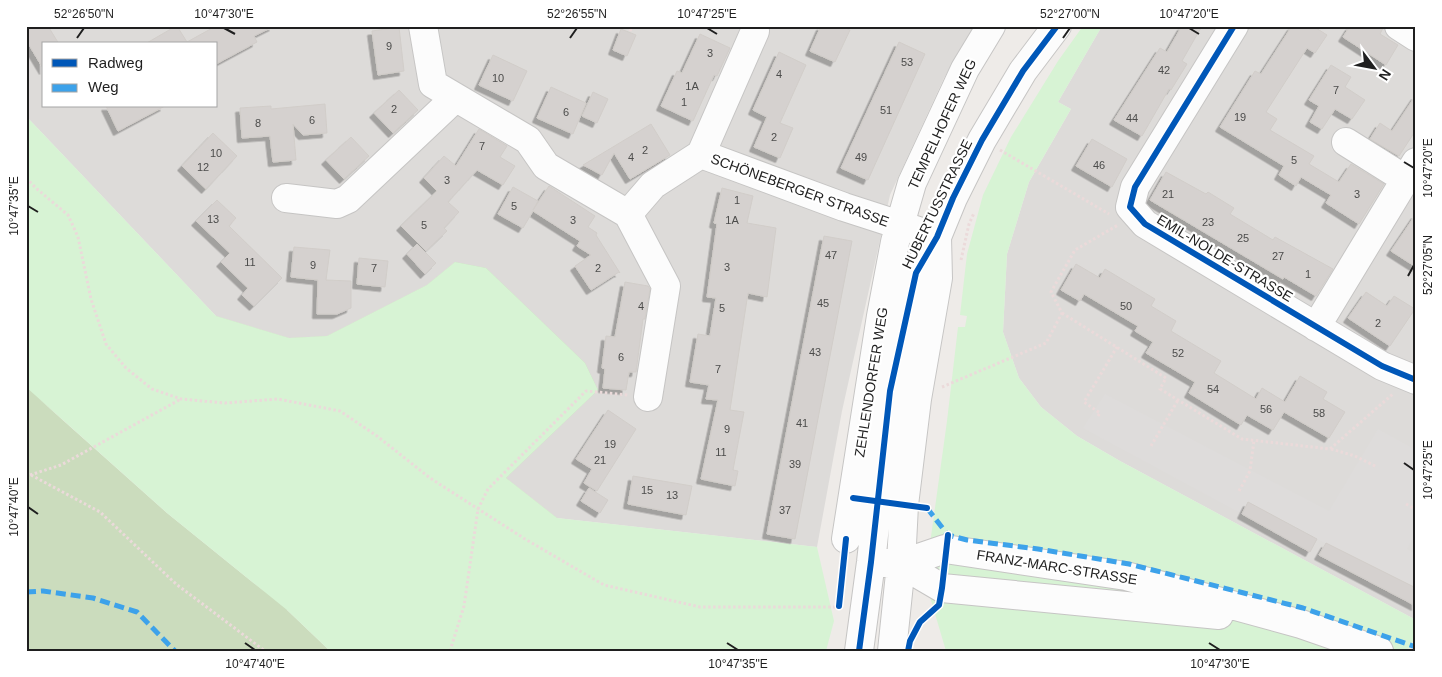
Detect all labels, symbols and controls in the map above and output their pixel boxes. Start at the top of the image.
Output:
text: 52°26'50"N [54,7,114,21]
text: 10°47'30"E [194,7,254,21]
text: 52°26'55"N [547,7,607,21]
text: 10°47'25"E [677,7,737,21]
text: 52°27'00"N [1040,7,1100,21]
text: 10°47'20"E [1159,7,1219,21]
house number: 9 [386,40,392,52]
legend [42,42,218,108]
north arrow [1350,42,1400,92]
house number: 3 [707,47,713,59]
text: Radweg [88,54,143,71]
house number: 53 [901,56,913,68]
street label: TEMPELHOFER WEG [905,56,979,192]
house number: 42 [1158,64,1170,76]
text: N [1376,66,1394,83]
house number: 4 [776,68,782,80]
house number: 10 [492,72,504,84]
text: Weg [88,78,119,95]
house number: 1A [685,80,699,92]
house number: 7 [1333,84,1339,96]
house number: 1 [681,96,687,108]
house number: 2 [391,103,397,115]
house number: 51 [880,104,892,116]
house number: 6 [563,106,569,118]
house number: 19 [1234,111,1246,123]
house number: 44 [1126,112,1138,124]
house number: 6 [309,114,315,126]
house number: 8 [255,117,261,129]
house number: 2 [771,131,777,143]
street label: HUBERTUSSTRASSE [899,137,975,271]
text: 10°47'20"E [1421,138,1435,198]
house number: 7 [479,140,485,152]
house number: 2 [642,144,648,156]
house number: 10 [210,147,222,159]
street label: SCHÖNEBERGER STRASSE [709,149,892,230]
house number: 4 [628,151,634,163]
house number: 49 [855,151,867,163]
house number: 5 [1291,154,1297,166]
house number: 46 [1093,159,1105,171]
house number: 12 [197,161,209,173]
house number: 3 [444,174,450,186]
text: 10°47'35"E [7,176,21,236]
house number: 21 [1162,188,1174,200]
house number: 3 [1354,188,1360,200]
house number: 1 [734,194,740,206]
house number: 5 [511,200,517,212]
street label: EMIL-NOLDE-STRASSE [1154,211,1296,305]
house number: 13 [207,213,219,225]
house number: 3 [570,214,576,226]
house number: 1A [725,214,739,226]
house number: 23 [1202,216,1214,228]
house number: 5 [421,219,427,231]
house number: 25 [1237,232,1249,244]
text: 52°27'05"N [1421,235,1435,295]
house number: 47 [825,249,837,261]
house number: 27 [1272,250,1284,262]
house number: 11 [244,256,256,268]
house number: 9 [310,259,316,271]
house number: 3 [724,261,730,273]
house number: 7 [371,262,377,274]
house number: 2 [595,262,601,274]
house number: 1 [1305,268,1311,280]
house number: 45 [817,297,829,309]
house number: 4 [638,300,644,312]
house number: 50 [1120,300,1132,312]
house number: 5 [719,302,725,314]
street label: ZEHLENDORFER WEG [851,306,891,458]
house number: 2 [1375,317,1381,329]
house number: 43 [809,346,821,358]
house number: 52 [1172,347,1184,359]
house number: 6 [618,351,624,363]
house number: 7 [715,363,721,375]
house number: 54 [1207,383,1219,395]
house number: 56 [1260,403,1272,415]
house number: 58 [1313,407,1325,419]
house number: 41 [796,417,808,429]
house number: 9 [724,423,730,435]
house number: 19 [604,438,616,450]
text: 10°47'25"E [1421,440,1435,500]
house number: 11 [715,446,727,458]
house number: 21 [594,454,606,466]
house number: 39 [789,458,801,470]
text: 10°47'40"E [7,477,21,537]
house number: 15 [641,484,653,496]
house number: 13 [666,489,678,501]
house number: 37 [779,504,791,516]
street label: FRANZ-MARC-STRASSE [975,546,1139,588]
text: 10°47'40"E [225,657,285,671]
text: 10°47'35"E [708,657,768,671]
text: 10°47'30"E [1190,657,1250,671]

